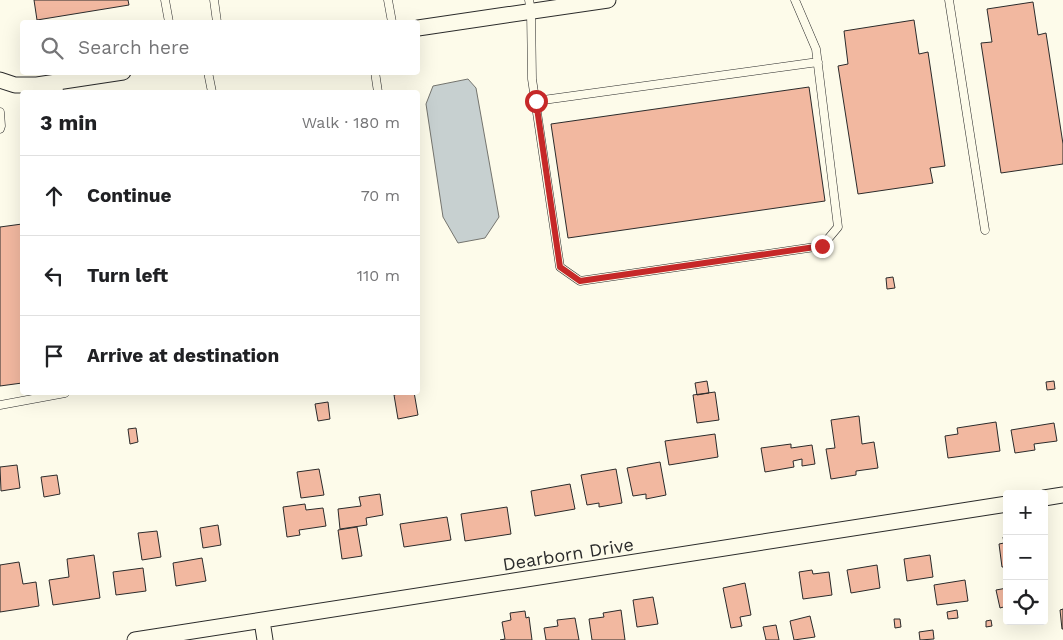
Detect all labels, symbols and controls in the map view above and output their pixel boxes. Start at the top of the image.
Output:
search box [20,20,420,75]
icon: search [38,34,66,62]
text: Search here [78,36,189,59]
route start [525,90,548,113]
text: 3 min [40,110,97,135]
text: Walk · 180 m [302,113,400,132]
icon: ahead [40,182,68,210]
text: Continue [87,184,171,207]
text: 70 m [361,186,400,205]
route end [811,235,834,258]
icon: left [40,262,68,290]
text: Turn left [87,264,168,287]
text: 110 m [357,266,400,285]
icon: arrive [40,342,68,370]
text: Arrive at destination [87,344,279,367]
map controls [1003,490,1048,625]
button: + [1003,490,1048,535]
street label: Dearborn Drive [501,533,635,575]
button: − [1003,535,1048,580]
button: locate [1003,580,1048,625]

